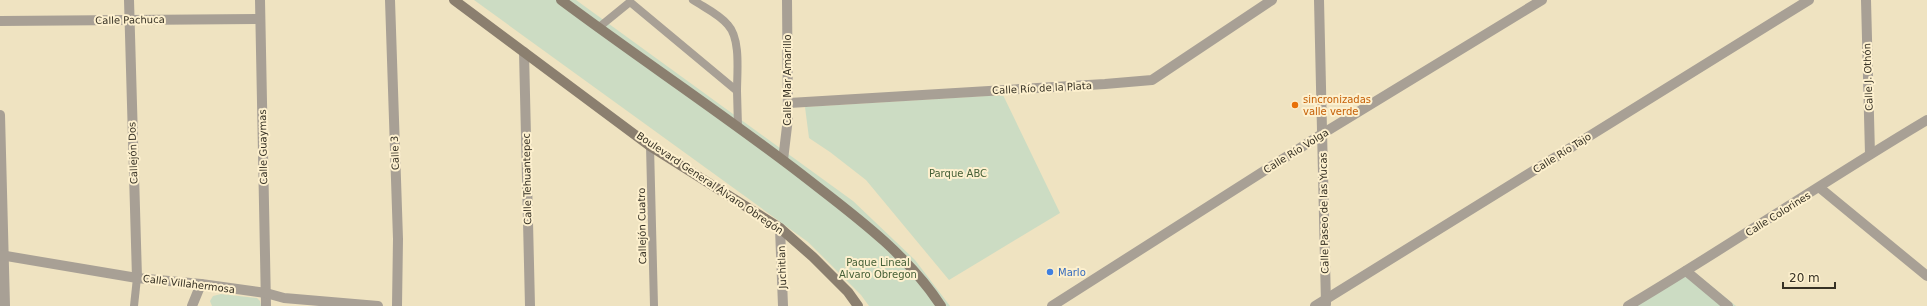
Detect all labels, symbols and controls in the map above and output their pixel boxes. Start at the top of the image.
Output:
street label: Calle Pachuca [95,14,165,26]
street label: Calle Mar Amarillo [782,34,793,126]
street label: Calle J. Othón [1861,43,1875,111]
street label: Calle Río de la Plata [992,80,1092,96]
place label: sincronizadas valle verde [1303,94,1371,117]
marker: sincronizadas valle verde [1290,100,1300,110]
street label: Calle Guaymas [257,109,269,185]
street label: Callejón Dos [126,122,140,184]
street label: Calle Río Volga [1262,127,1330,175]
street label: Boulevard General Álvaro Obregón [635,129,786,236]
street label: Calle Río Tajo [1531,131,1593,175]
street label: Calle Tehuantepec [521,133,533,225]
street label: Calle 3 [389,136,401,170]
street label: Calle Paseo de las Yucas [1317,152,1331,274]
park label: Parque ABC [929,168,987,179]
street label: Callejón Cuatro [636,188,648,264]
street label: Calle Colorines [1743,190,1813,238]
street label: Juchitlan [776,245,788,290]
park label: Paque Lineal Alvaro Obregon [839,257,917,280]
scale bar [1783,264,1835,290]
marker: Marlo [1045,267,1055,277]
place label: Marlo [1058,267,1086,278]
text: 20 m [1789,271,1820,285]
street label: Calle Villahermosa [142,273,236,295]

